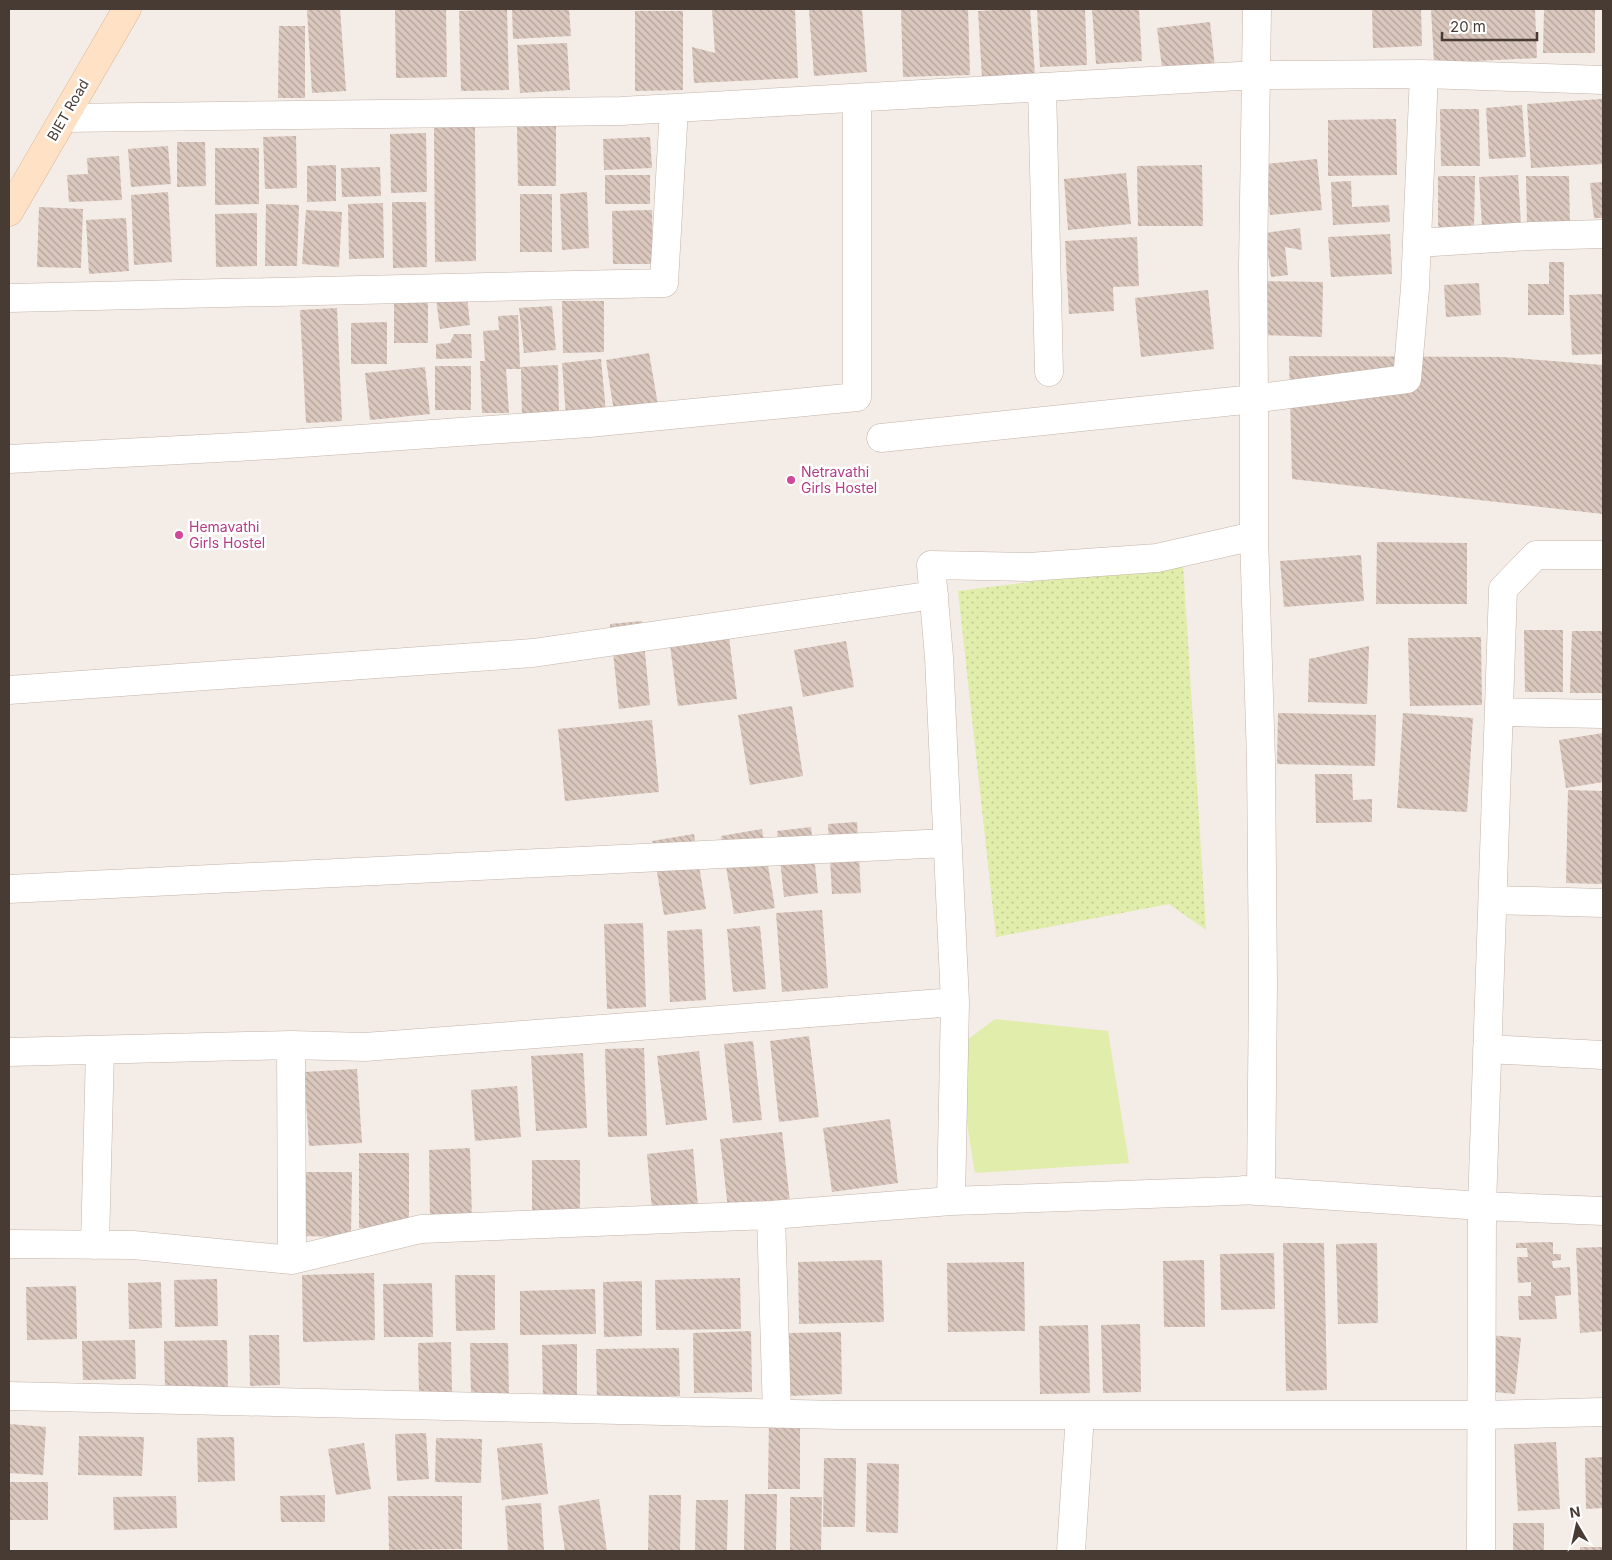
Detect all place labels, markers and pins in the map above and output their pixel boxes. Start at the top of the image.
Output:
place label: Netravathi Girls Hostel [801,463,877,496]
marker: Netravathi Girls Hostel [785,474,797,486]
place label: Hemavathi Girls Hostel [189,518,265,551]
marker: Hemavathi Girls Hostel [173,529,185,541]

